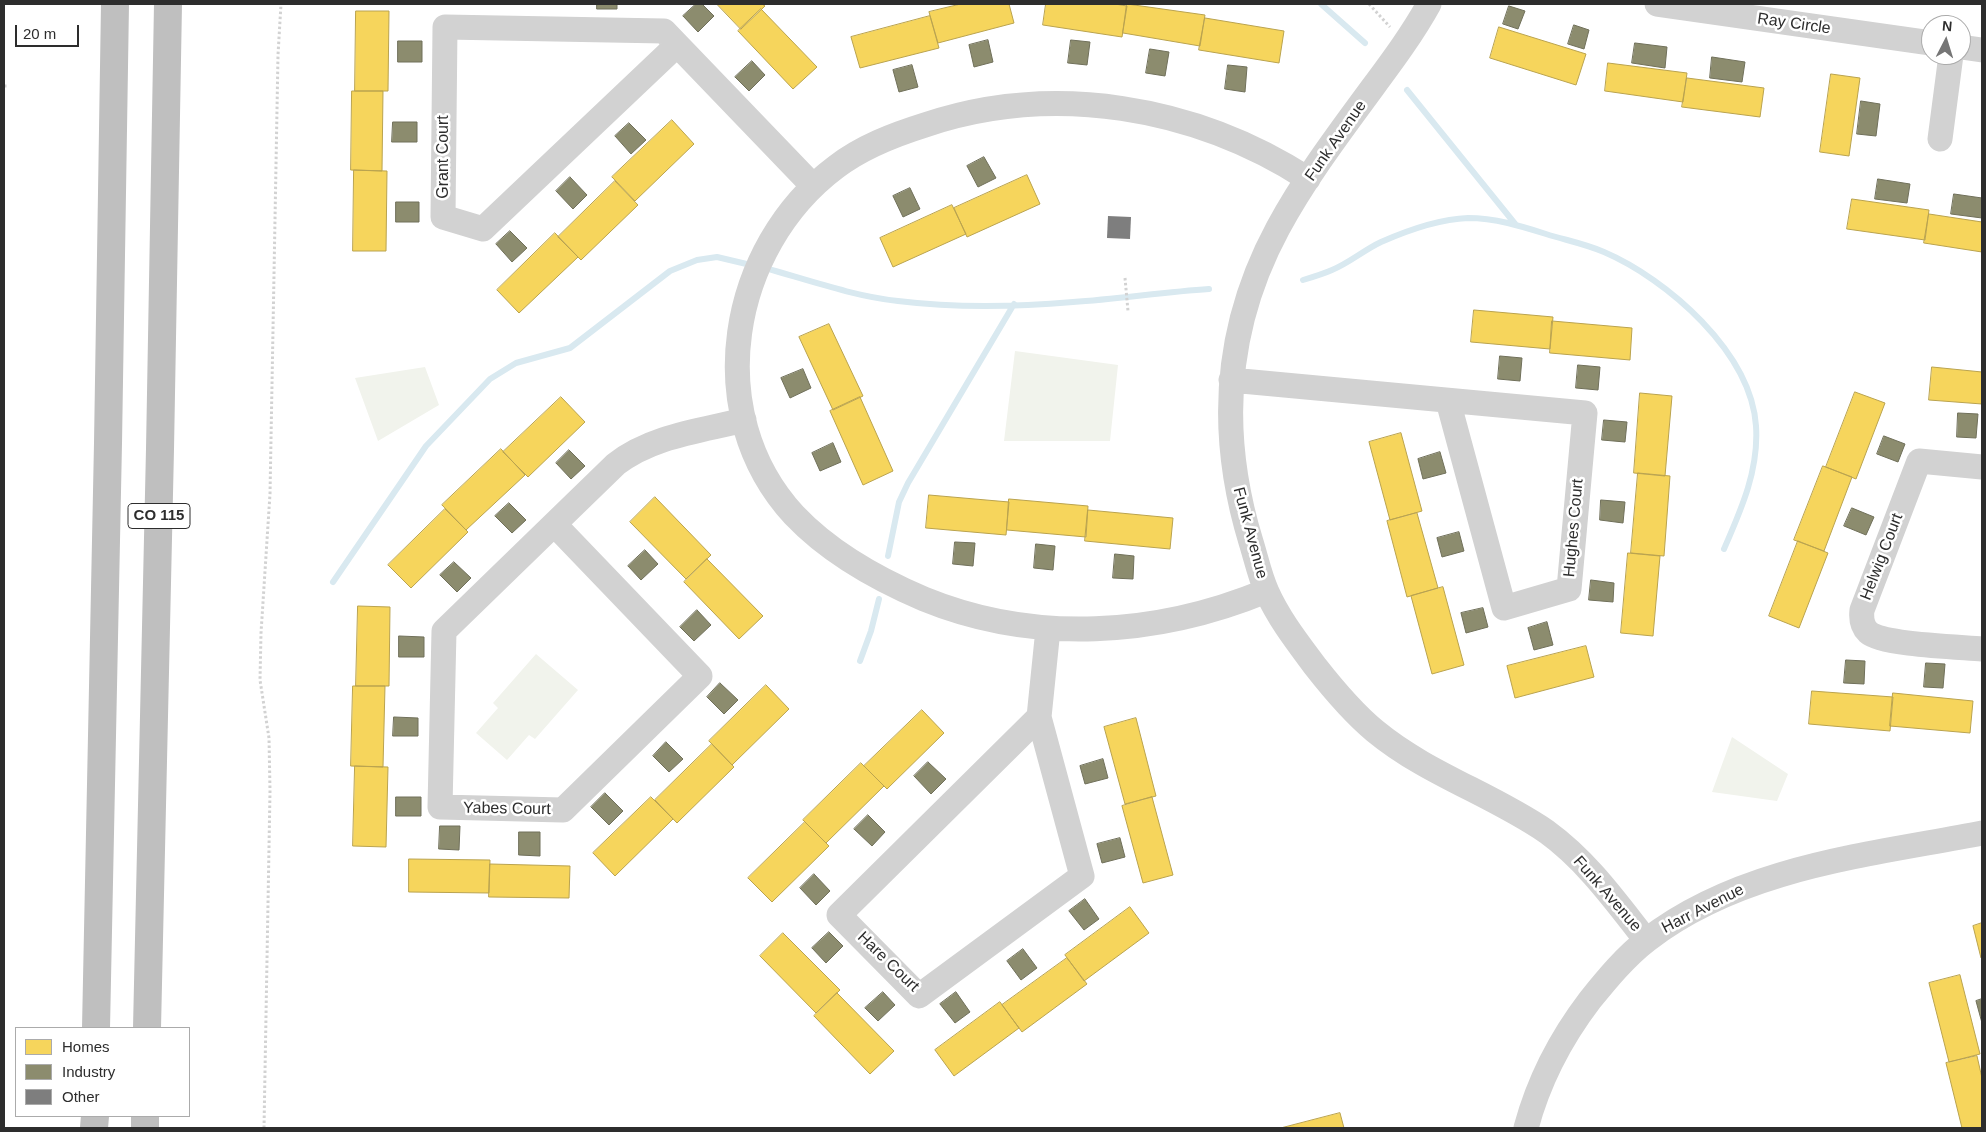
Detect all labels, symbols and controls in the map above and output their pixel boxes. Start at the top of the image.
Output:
street label: Ray Circle [1756,9,1832,39]
scale bar [18,15,81,47]
north arrow [1921,15,1971,65]
text: N [1941,18,1953,34]
text: 20 m [23,25,56,42]
street label: Funk Avenue [1301,97,1371,185]
street label: Grant Court [434,115,454,199]
street label: Hughes Court [1560,478,1588,578]
street label: Funk Avenue [1229,485,1271,581]
road number: CO 115 [128,504,190,528]
street label: Helwig Court [1857,511,1907,603]
street label: Yabes Court [463,799,551,819]
street label: Funk Avenue [1569,852,1645,936]
street label: Harr Avenue [1659,880,1747,938]
street label: Hare Court [853,928,923,996]
legend [15,1027,190,1117]
text: Homes [62,1038,110,1055]
text: Industry [62,1063,115,1080]
text: Other [62,1088,100,1105]

